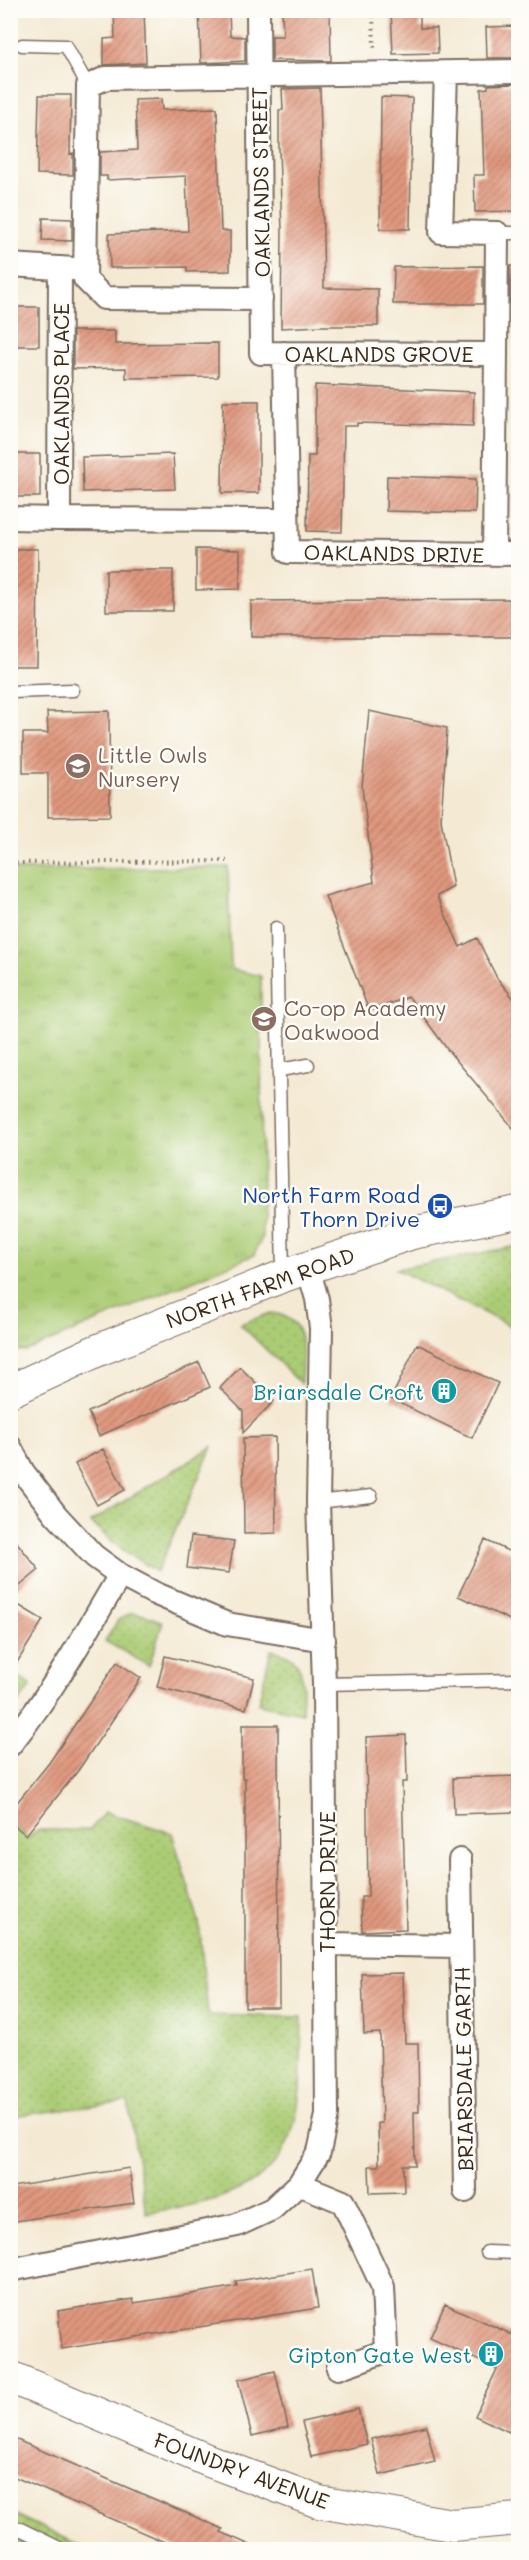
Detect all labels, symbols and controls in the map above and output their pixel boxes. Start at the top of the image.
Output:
street label: OAKLANDS STREET [245,86,275,278]
street label: OAKLANDS PLACE [47,303,74,485]
street label: OAKLANDS GROVE [284,340,474,367]
street label: OAKLANDS DRIVE [303,538,485,568]
place label: Little Owls Nursery [98,741,207,792]
school or university icon: Little Owls Nursery [63,751,93,781]
place label: Co-op Academy Oakwood [284,994,446,1045]
school or university icon: Co-op Academy Oakwood [249,1004,279,1034]
place label: North Farm Road Thorn Drive [243,1181,420,1232]
bus stop icon: North Farm Road Thorn Drive [425,1191,455,1221]
street label: NORTH FARM ROAD [162,1240,358,1334]
building icon: Briarsdale Croft [429,1376,459,1406]
place label: Briarsdale Croft [253,1378,424,1405]
street label: THORN DRIVE [313,1811,340,1953]
street label: BRIARSDALE GARTH [448,1967,478,2171]
building icon: Gipton Gate West [476,2339,506,2369]
place label: Gipton Gate West [289,2341,472,2368]
street label: FOUNDRY AVENUE [151,2426,333,2514]

